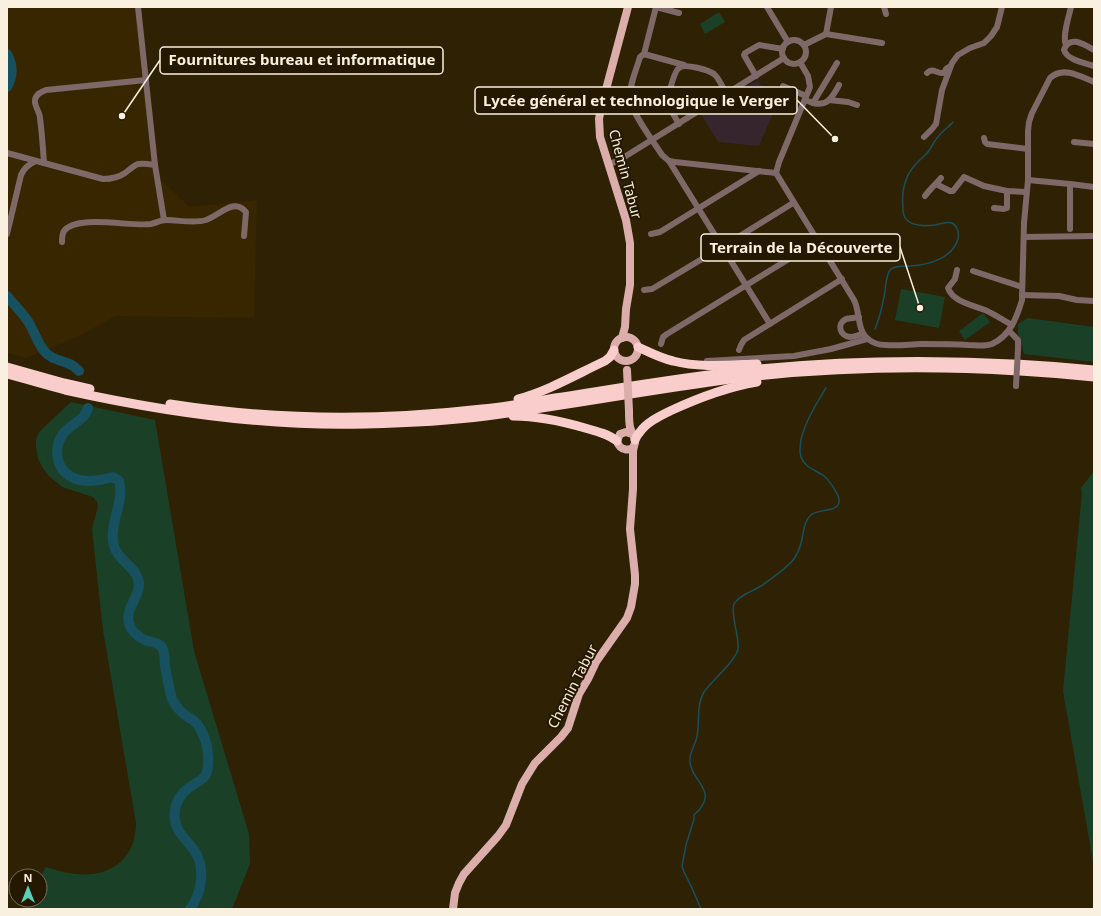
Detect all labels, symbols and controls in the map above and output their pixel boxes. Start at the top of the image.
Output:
callout: Fournitures bureau et informatique [160,47,443,74]
text: Fournitures bureau et informatique [169,49,435,69]
callout: Lycée général et technologique le Verger [475,87,797,114]
text: Lycée général et technologique le Verger [483,90,789,110]
street label: Chemin Tabur [605,127,647,221]
callout: Terrain de la Découverte [701,234,900,261]
text: Terrain de la Découverte [710,237,893,257]
street label: Chemin Tabur [543,641,601,731]
north arrow [8,868,48,908]
text: N [24,870,32,885]

